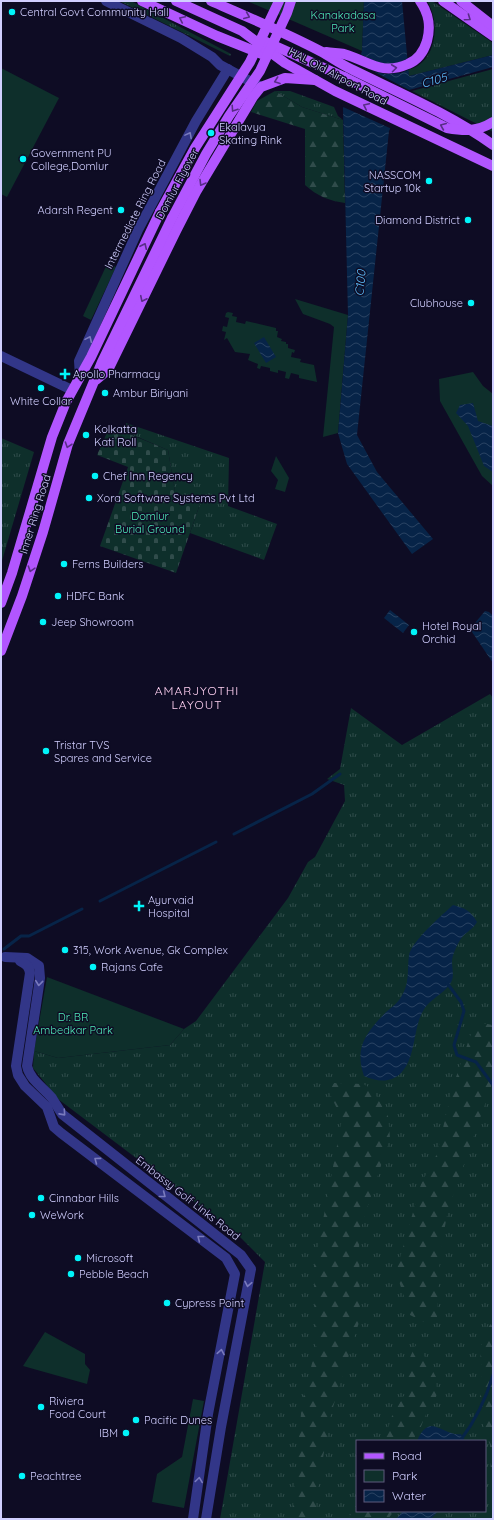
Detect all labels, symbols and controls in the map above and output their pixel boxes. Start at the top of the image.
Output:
place label: Central Govt Community Hall [20,5,169,19]
marker: Central Govt Community Hall [7,7,17,17]
park label: Kanakadasa Park [311,8,375,35]
one-way arrow [242,11,250,19]
one-way arrow [464,13,471,21]
one-way arrow [179,16,186,24]
street label: HAL Old Airport Road [286,44,390,108]
one-way arrow [391,64,397,73]
water label: C105 [419,69,450,91]
one-way arrow [273,76,280,84]
one-way arrow [363,103,371,111]
one-way arrow [231,105,239,112]
place label: Ekalavya Skating Rink [219,120,282,147]
one-way arrow [439,123,447,131]
marker: Ekalavya Skating Rink [206,128,216,138]
one-way arrow [184,132,192,139]
place label: Government PU College,Domlur [31,146,112,173]
street label: Domlur Flyover [152,146,202,222]
marker: Government PU College,Domlur [18,154,28,164]
street label: Intermediate Ring Road [101,157,169,271]
place label: NASSCOM Startup 10k [364,168,421,195]
marker: NASSCOM Startup 10k [424,176,434,186]
one-way arrow [199,179,206,186]
place label: Adarsh Regent [37,203,113,217]
marker: Adarsh Regent [116,205,126,215]
place label: Diamond District [375,213,460,227]
marker: Diamond District [463,215,473,225]
one-way arrow [139,242,147,250]
water label: C100 [351,268,369,297]
one-way arrow [140,295,148,302]
place label: Clubhouse [410,296,463,310]
marker: Clubhouse [466,298,476,308]
one-way arrow [84,336,92,343]
place label: Apollo Pharmacy [73,367,160,381]
marker: Apollo Pharmacy [60,369,70,379]
marker: White Collar [36,383,46,393]
place label: Ambur Biriyani [113,386,188,400]
marker: Ambur Biriyani [100,388,110,398]
place label: White Collar [10,394,73,408]
place label: Kolkatta Kati Roll [94,422,137,449]
marker: Kolkatta Kati Roll [81,430,91,440]
one-way arrow [64,441,73,448]
place label: Chef Inn Regency [103,469,193,483]
marker: Chef Inn Regency [90,471,100,481]
street label: Inner Ring Road [16,473,54,555]
place label: Xora Software Systems Pvt Ltd [97,491,255,505]
marker: Xora Software Systems Pvt Ltd [84,493,94,503]
park label: Domlur Burial Ground [115,509,185,536]
place label: Ferns Builders [72,557,144,571]
marker: Ferns Builders [59,559,69,569]
one-way arrow [27,566,36,573]
place label: HDFC Bank [66,589,124,603]
marker: HDFC Bank [53,591,63,601]
place label: Jeep Showroom [51,615,134,629]
marker: Jeep Showroom [38,617,48,627]
place label: Hotel Royal Orchid [422,619,481,646]
marker: Hotel Royal Orchid [409,627,419,637]
district label: AMARJYOTHI LAYOUT [155,683,239,712]
place label: Tristar TVS Spares and Service [54,738,152,765]
marker: Tristar TVS Spares and Service [41,746,51,756]
place label: Ayurvaid Hospital [148,893,194,920]
marker: Ayurvaid Hospital [133,900,145,912]
place label: 315, Work Avenue, Gk Complex [73,943,228,957]
marker: 315, Work Avenue, Gk Complex [60,945,70,955]
place label: Rajans Cafe [101,960,163,974]
marker: Rajans Cafe [88,962,98,972]
one-way arrow [35,980,44,986]
park label: Dr. BR Ambedkar Park [33,1010,113,1037]
one-way arrow [58,1108,65,1116]
street label: Embassy Golf Links Road [133,1153,243,1243]
one-way arrow [94,1158,101,1165]
one-way arrow [159,1190,166,1197]
place label: Cinnabar Hills [49,1191,119,1205]
marker: Cinnabar Hills [36,1193,46,1203]
place label: WeWork [40,1208,84,1222]
marker: WeWork [27,1210,37,1220]
one-way arrow [198,1236,205,1243]
place label: Microsoft [86,1251,134,1265]
marker: Microsoft [73,1253,83,1263]
place label: Pebble Beach [79,1267,149,1281]
marker: Pebble Beach [66,1269,76,1279]
one-way arrow [244,1280,253,1287]
place label: Cypress Point [175,1296,244,1310]
marker: Cypress Point [162,1298,172,1308]
one-way arrow [216,1349,224,1355]
place label: Riviera Food Court [49,1394,106,1421]
marker: Riviera Food Court [36,1402,46,1412]
place label: Pacific Dunes [144,1413,212,1427]
marker: Pacific Dunes [131,1415,141,1425]
place label: IBM [99,1426,118,1440]
marker: IBM [121,1428,131,1438]
legend [356,1440,486,1512]
text: Road [392,1448,422,1463]
text: Park [392,1468,417,1483]
place label: Peachtree [30,1469,81,1483]
marker: Peachtree [17,1471,27,1481]
one-way arrow [194,1477,203,1483]
text: Water [392,1488,427,1503]

